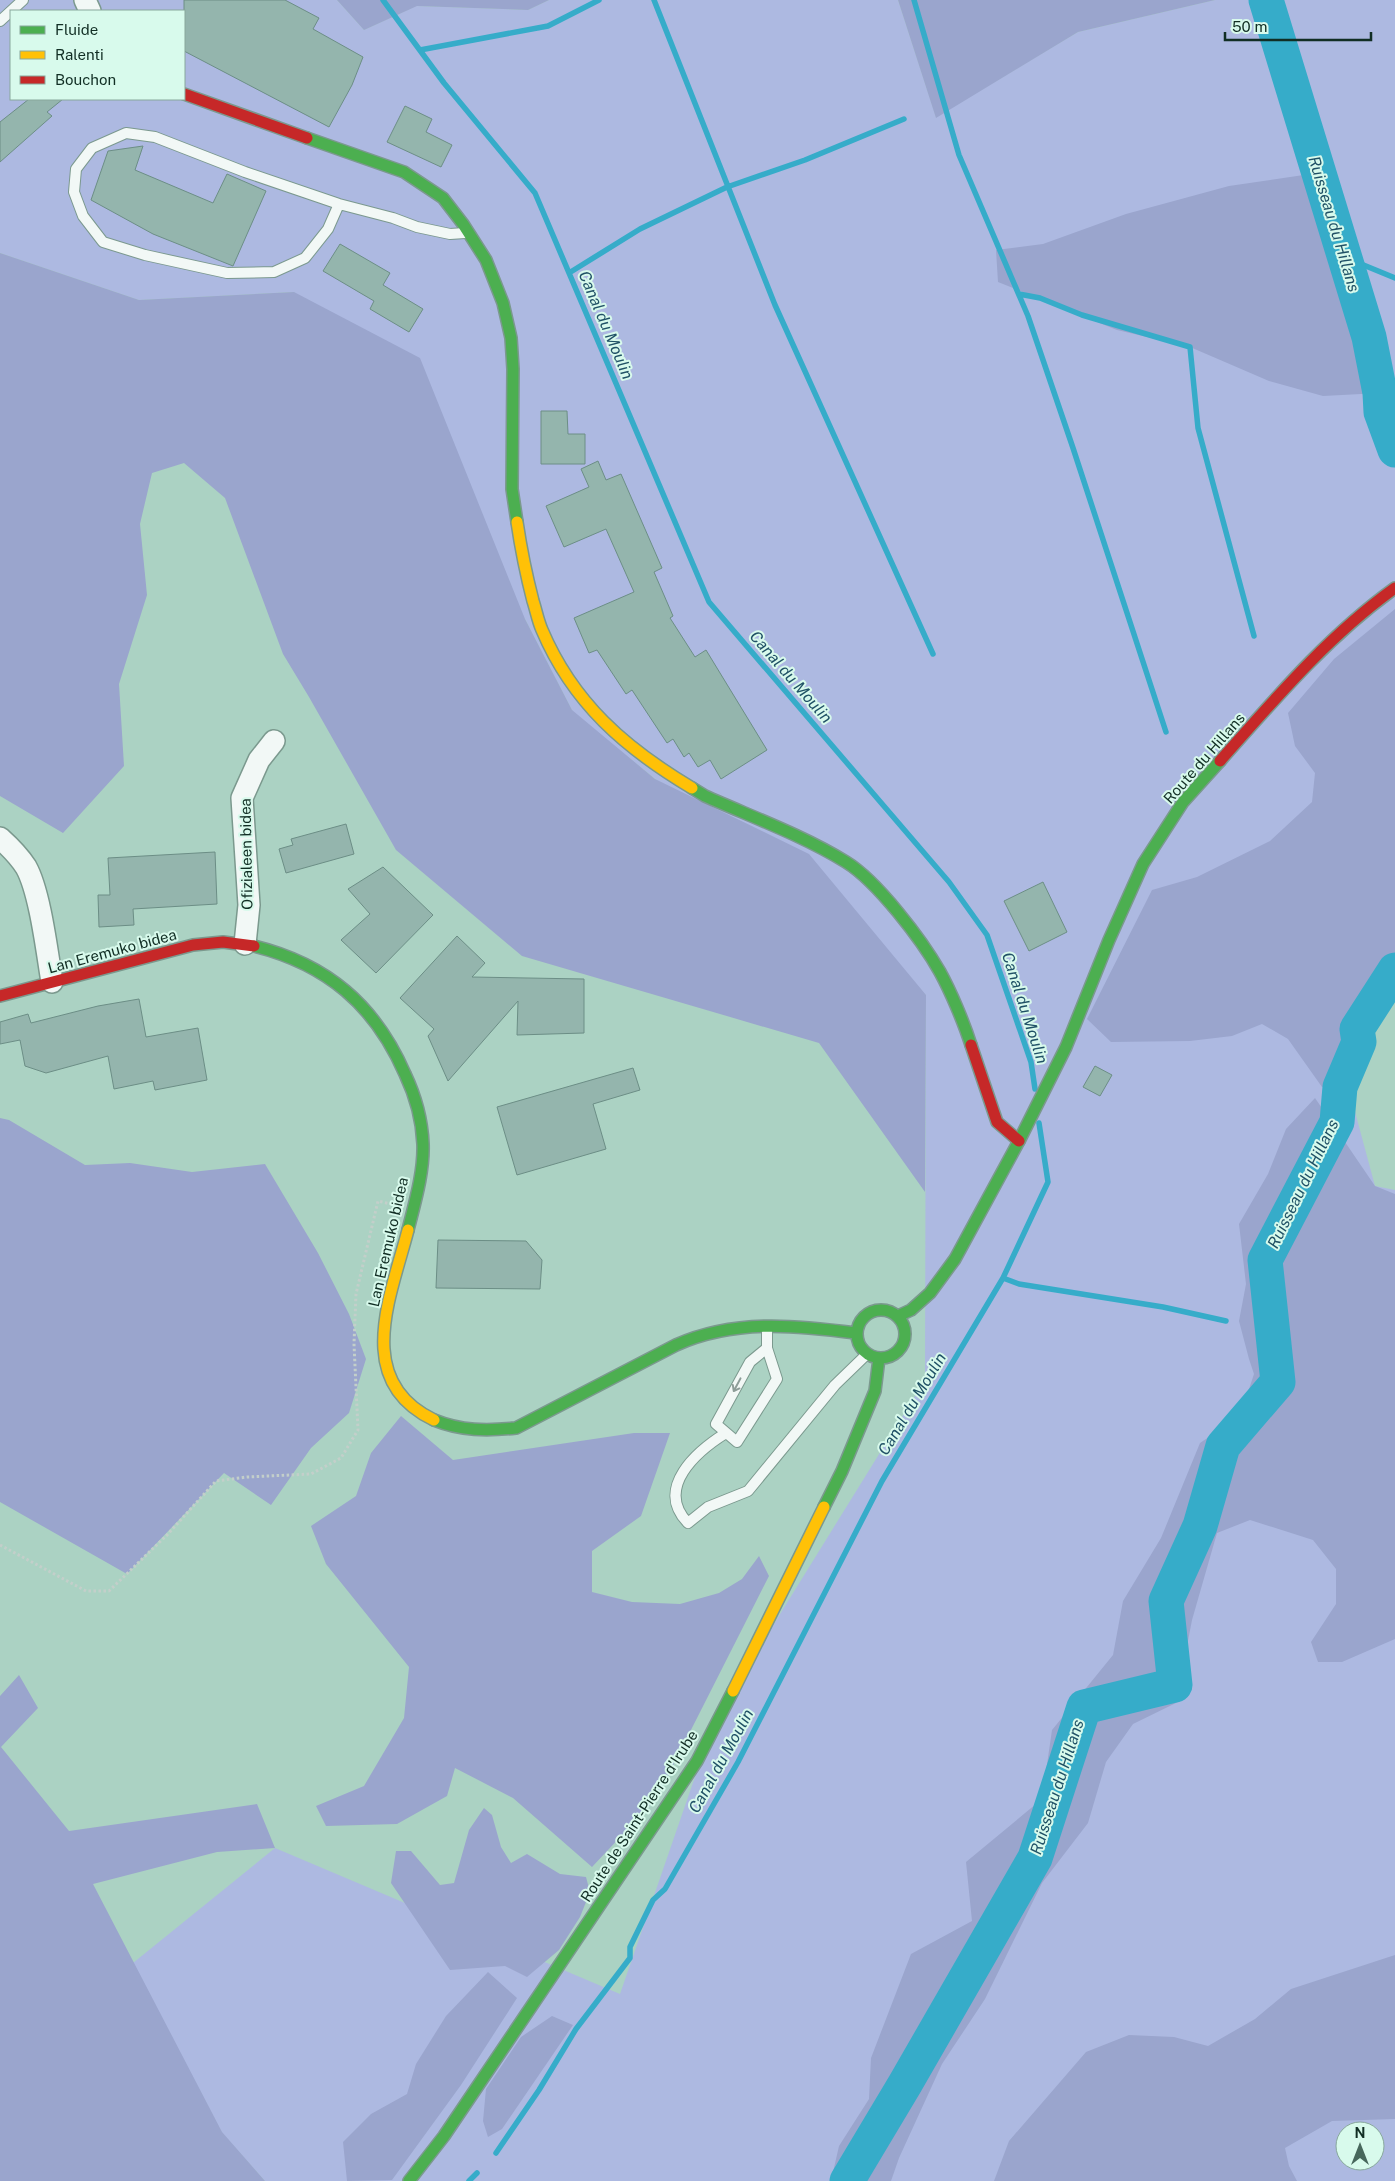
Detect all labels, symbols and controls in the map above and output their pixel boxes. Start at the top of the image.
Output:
legend [10,10,185,100]
scale bar [1225,10,1371,42]
text: 50 m [1232,18,1267,35]
text: Fluide [55,21,98,38]
text: Ralenti [55,46,104,63]
text: Bouchon [55,71,116,88]
water label: Ruisseau du Hillans [1304,154,1364,294]
water label: Canal du Moulin [575,268,637,382]
water label: Canal du Moulin [746,627,836,727]
street label: Route du Hillans [1160,709,1248,807]
street label: Ofizialeen bidea [237,798,255,910]
street label: Lan Eremuko bidea [46,926,178,976]
water label: Canal du Moulin [998,950,1052,1066]
water label: Ruisseau du Hillans [1264,1116,1342,1251]
street label: Lan Eremuko bidea [365,1176,411,1308]
water label: Canal du Moulin [874,1349,950,1459]
one-way arrow [732,1378,742,1393]
water label: Canal du Moulin [685,1706,757,1816]
water label: Ruisseau du Hillans [1026,1717,1088,1857]
street label: Route de Saint-Pierre d'Irube [577,1727,701,1905]
north arrow [1335,2121,1385,2171]
text: N [1355,2125,1365,2141]

